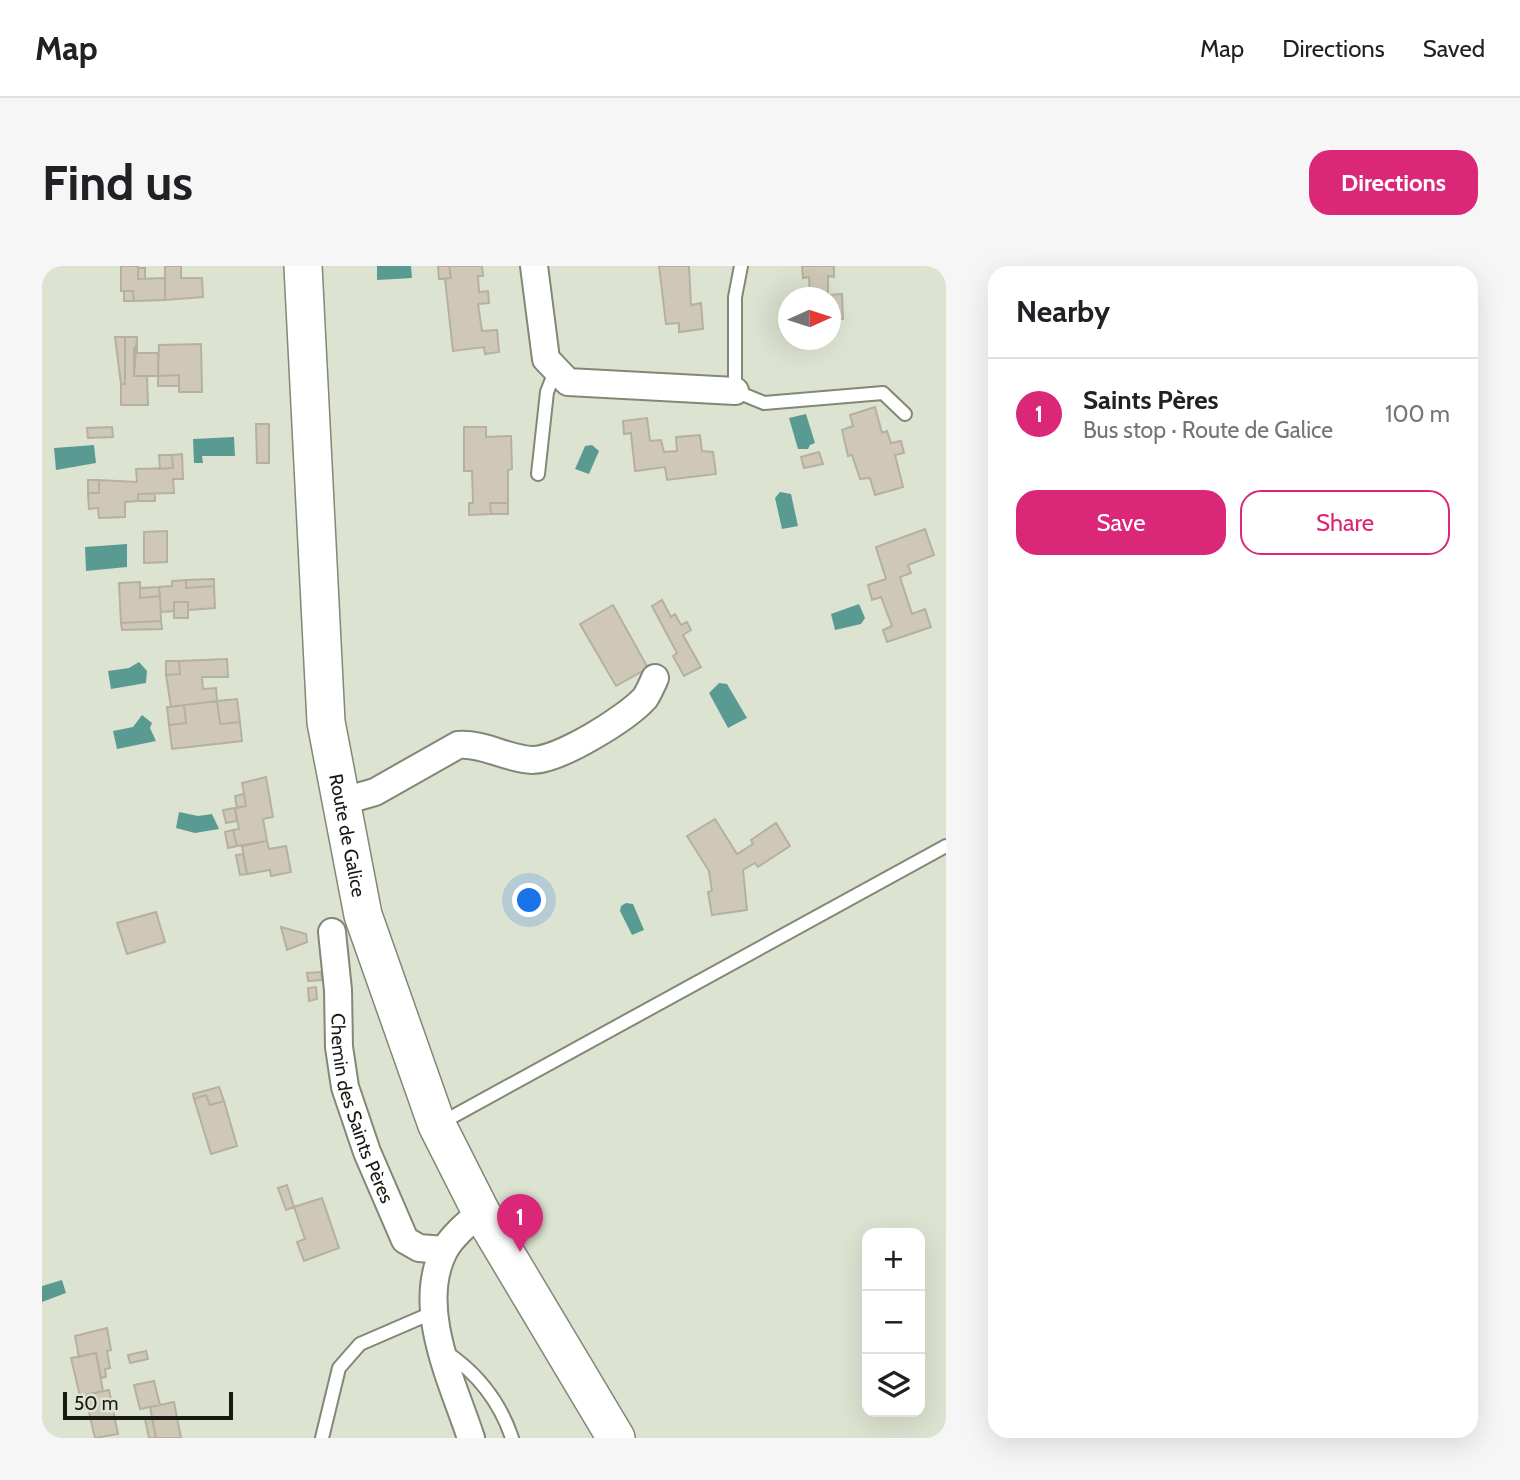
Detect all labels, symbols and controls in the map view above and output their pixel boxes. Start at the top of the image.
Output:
text: Map [35,28,98,68]
text: Map [1200,34,1244,63]
text: Directions [1282,34,1385,63]
text: Saved [1423,34,1485,63]
button: Directions [1309,150,1478,215]
text: Find us [42,153,193,212]
north arrow [778,287,841,350]
text: Nearby [1016,293,1110,330]
text: Saints Pères [1083,384,1219,416]
text: 1 [1035,400,1043,428]
text: 100 m [1385,400,1450,428]
text: Bus stop · Route de Galice [1083,416,1333,444]
button: Save [1016,490,1226,555]
button: Share [1240,490,1450,555]
street label: Route de Galice [324,772,370,899]
your location [512,883,546,917]
street label: Chemin des Saints Pères [326,1013,399,1206]
pin: 1 [497,1194,543,1252]
map controls [862,1228,925,1417]
button: + [862,1228,925,1291]
button: − [862,1291,925,1354]
button: layers [862,1354,925,1417]
scale bar [63,1389,233,1421]
text: 50 m [74,1392,118,1415]

